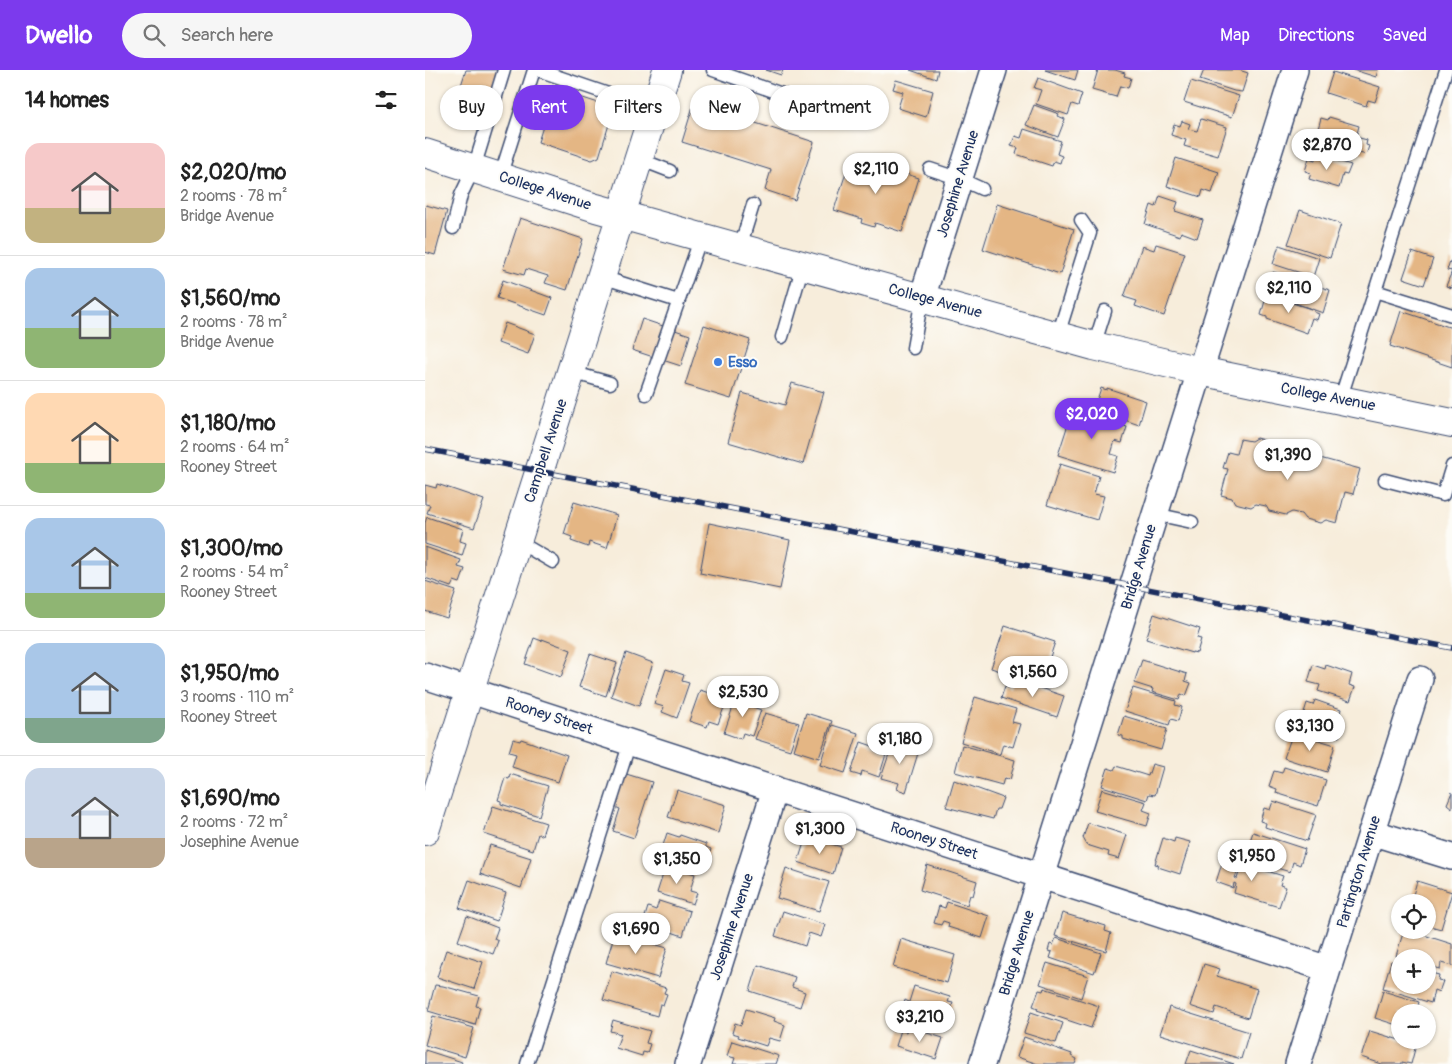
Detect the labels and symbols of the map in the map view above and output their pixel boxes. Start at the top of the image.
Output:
street label: Josephine Avenue [933,127,984,240]
pin: $2,870 [1286,128,1368,171]
pin: $2,110 [835,152,917,195]
street label: College Avenue [496,167,594,215]
pin: $2,110 [1248,272,1330,314]
street label: College Avenue [886,279,984,323]
place label: Esso [728,353,757,372]
marker: Esso [712,356,724,368]
street label: College Avenue [1279,379,1378,416]
street label: Campbell Avenue [520,396,572,505]
pin: $2,020 [1051,398,1133,440]
pin: $1,390 [1247,438,1329,481]
street label: Bridge Avenue [1117,522,1161,612]
pin: $1,560 [992,656,1074,698]
pin: $2,530 [702,676,784,718]
street label: Rooney Street [503,693,596,739]
pin: $3,130 [1269,710,1351,752]
pin: $1,180 [859,722,941,765]
pin: $1,300 [779,812,861,855]
street label: Partington Avenue [1333,813,1385,930]
street label: Rooney Street [888,818,981,864]
pin: $1,950 [1211,840,1293,882]
pin: $1,350 [636,842,718,885]
street label: Josephine Avenue [706,871,758,983]
street label: Bridge Avenue [995,908,1039,998]
pin: $1,690 [595,912,677,955]
pin: $3,210 [879,1000,961,1043]

